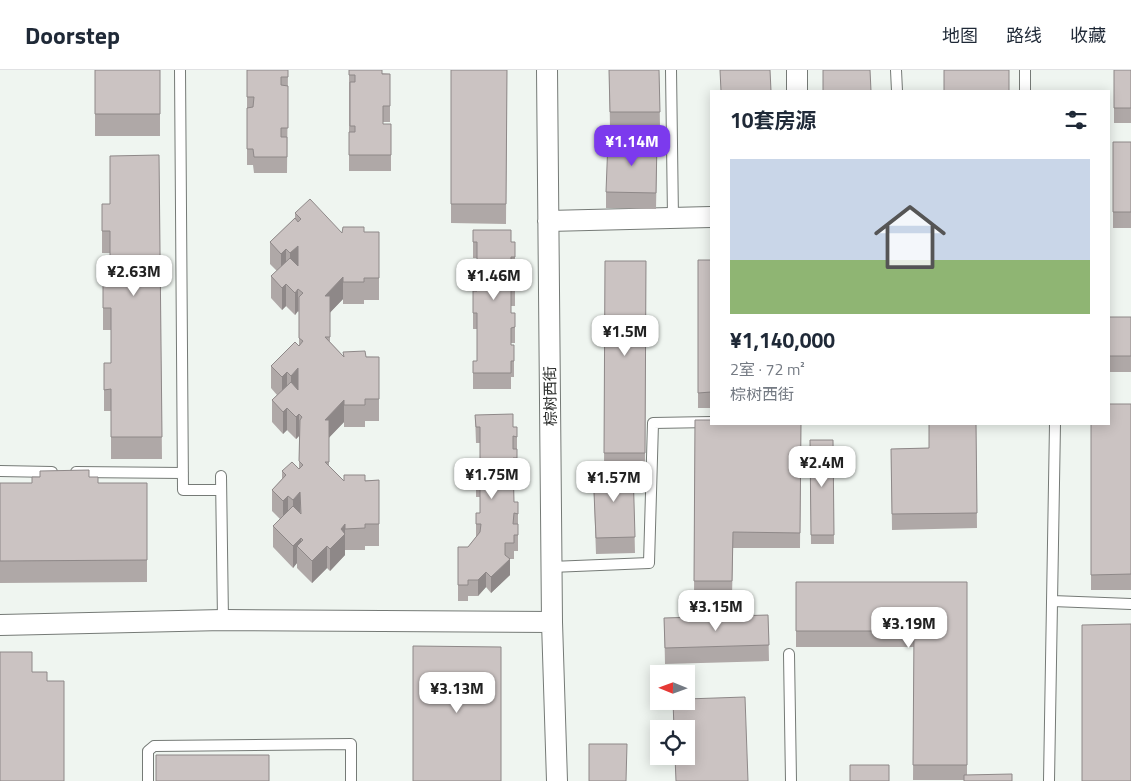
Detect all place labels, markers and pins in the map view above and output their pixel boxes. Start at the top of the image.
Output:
pin: ¥1.14M [591,124,673,167]
pin: ¥2.63M [93,254,175,297]
pin: ¥1.46M [453,258,535,301]
pin: ¥1.5M [590,314,660,357]
pin: ¥2.4M [787,446,857,488]
pin: ¥1.75M [451,458,533,500]
pin: ¥1.57M [573,460,655,503]
pin: ¥3.15M [675,590,757,632]
pin: ¥3.19M [868,606,950,649]
pin: ¥3.13M [416,672,498,714]

